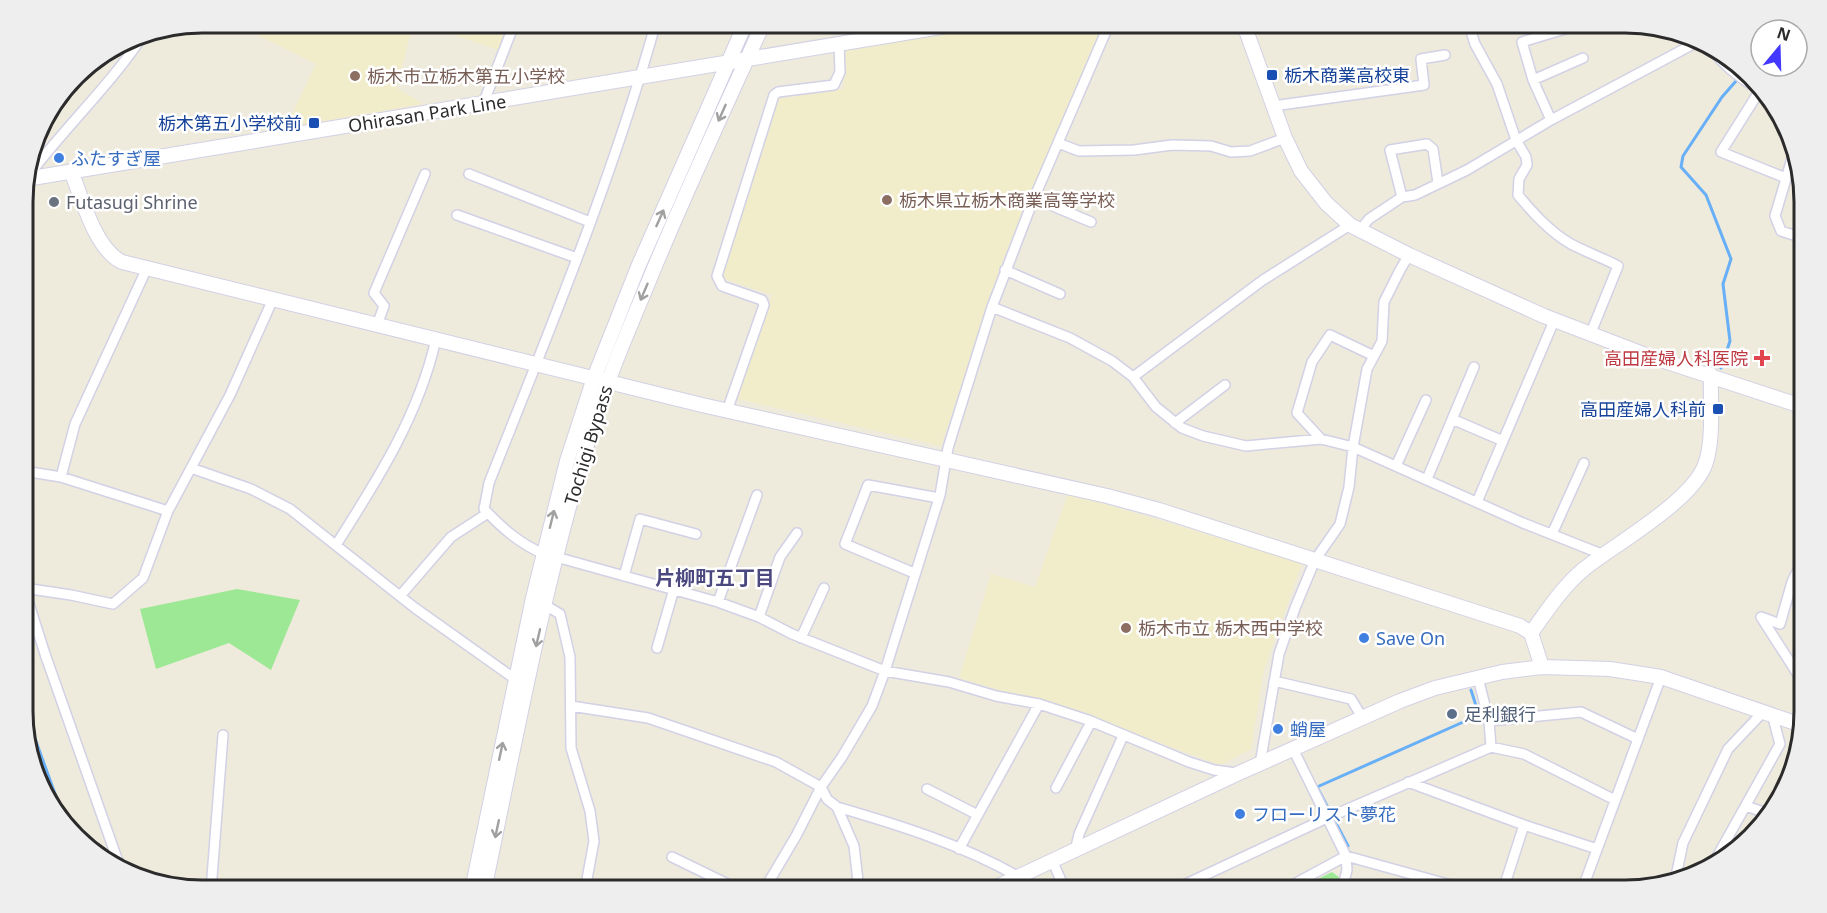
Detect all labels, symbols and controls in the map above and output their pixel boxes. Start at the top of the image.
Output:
north arrow [1749,18,1809,78]
text: N [1774,21,1794,46]
place label: 栃木商業高校東 [1284,63,1410,87]
place label: 栃木市立栃木第五小学校 [367,64,565,88]
marker: 栃木商業高校東 [1265,68,1279,82]
marker: 栃木市立栃木第五小学校 [348,69,362,83]
street label: Ohirasan Park Line [346,89,508,137]
one-way arrow [716,104,727,122]
place label: 栃木第五小学校前 [158,111,302,135]
marker: 栃木第五小学校前 [307,116,321,130]
place label: ふたすぎ屋 [71,146,161,170]
marker: ふたすぎ屋 [52,151,66,165]
place label: 栃木県立栃木商業高等学校 [899,188,1115,212]
place label: Futasugi Shrine [66,190,198,214]
marker: 栃木県立栃木商業高等学校 [880,193,894,207]
marker: Futasugi Shrine [47,195,61,209]
one-way arrow [655,209,666,227]
one-way arrow [638,282,649,300]
place label: 高田産婦人科医院 [1604,346,1748,370]
marker: 高田産婦人科医院 [1753,349,1771,367]
street label: Tochigi Bypass [558,382,618,508]
place label: 高田産婦人科前 [1580,397,1706,421]
marker: 高田産婦人科前 [1711,402,1725,416]
one-way arrow [546,510,558,529]
district label: 片柳町五丁目 [655,564,775,591]
place label: 栃木市立 栃木西中学校 [1138,616,1323,640]
marker: 栃木市立 栃木西中学校 [1119,621,1133,635]
place label: Save On [1376,626,1445,650]
one-way arrow [531,628,543,647]
marker: Save On [1357,631,1371,645]
place label: 足利銀行 [1464,702,1536,726]
marker: 足利銀行 [1445,707,1459,721]
place label: 蛸屋 [1290,717,1326,741]
marker: 蛸屋 [1271,722,1285,736]
one-way arrow [496,742,507,761]
place label: フローリスト夢花 [1252,802,1396,826]
marker: フローリスト夢花 [1233,807,1247,821]
one-way arrow [491,818,502,838]

